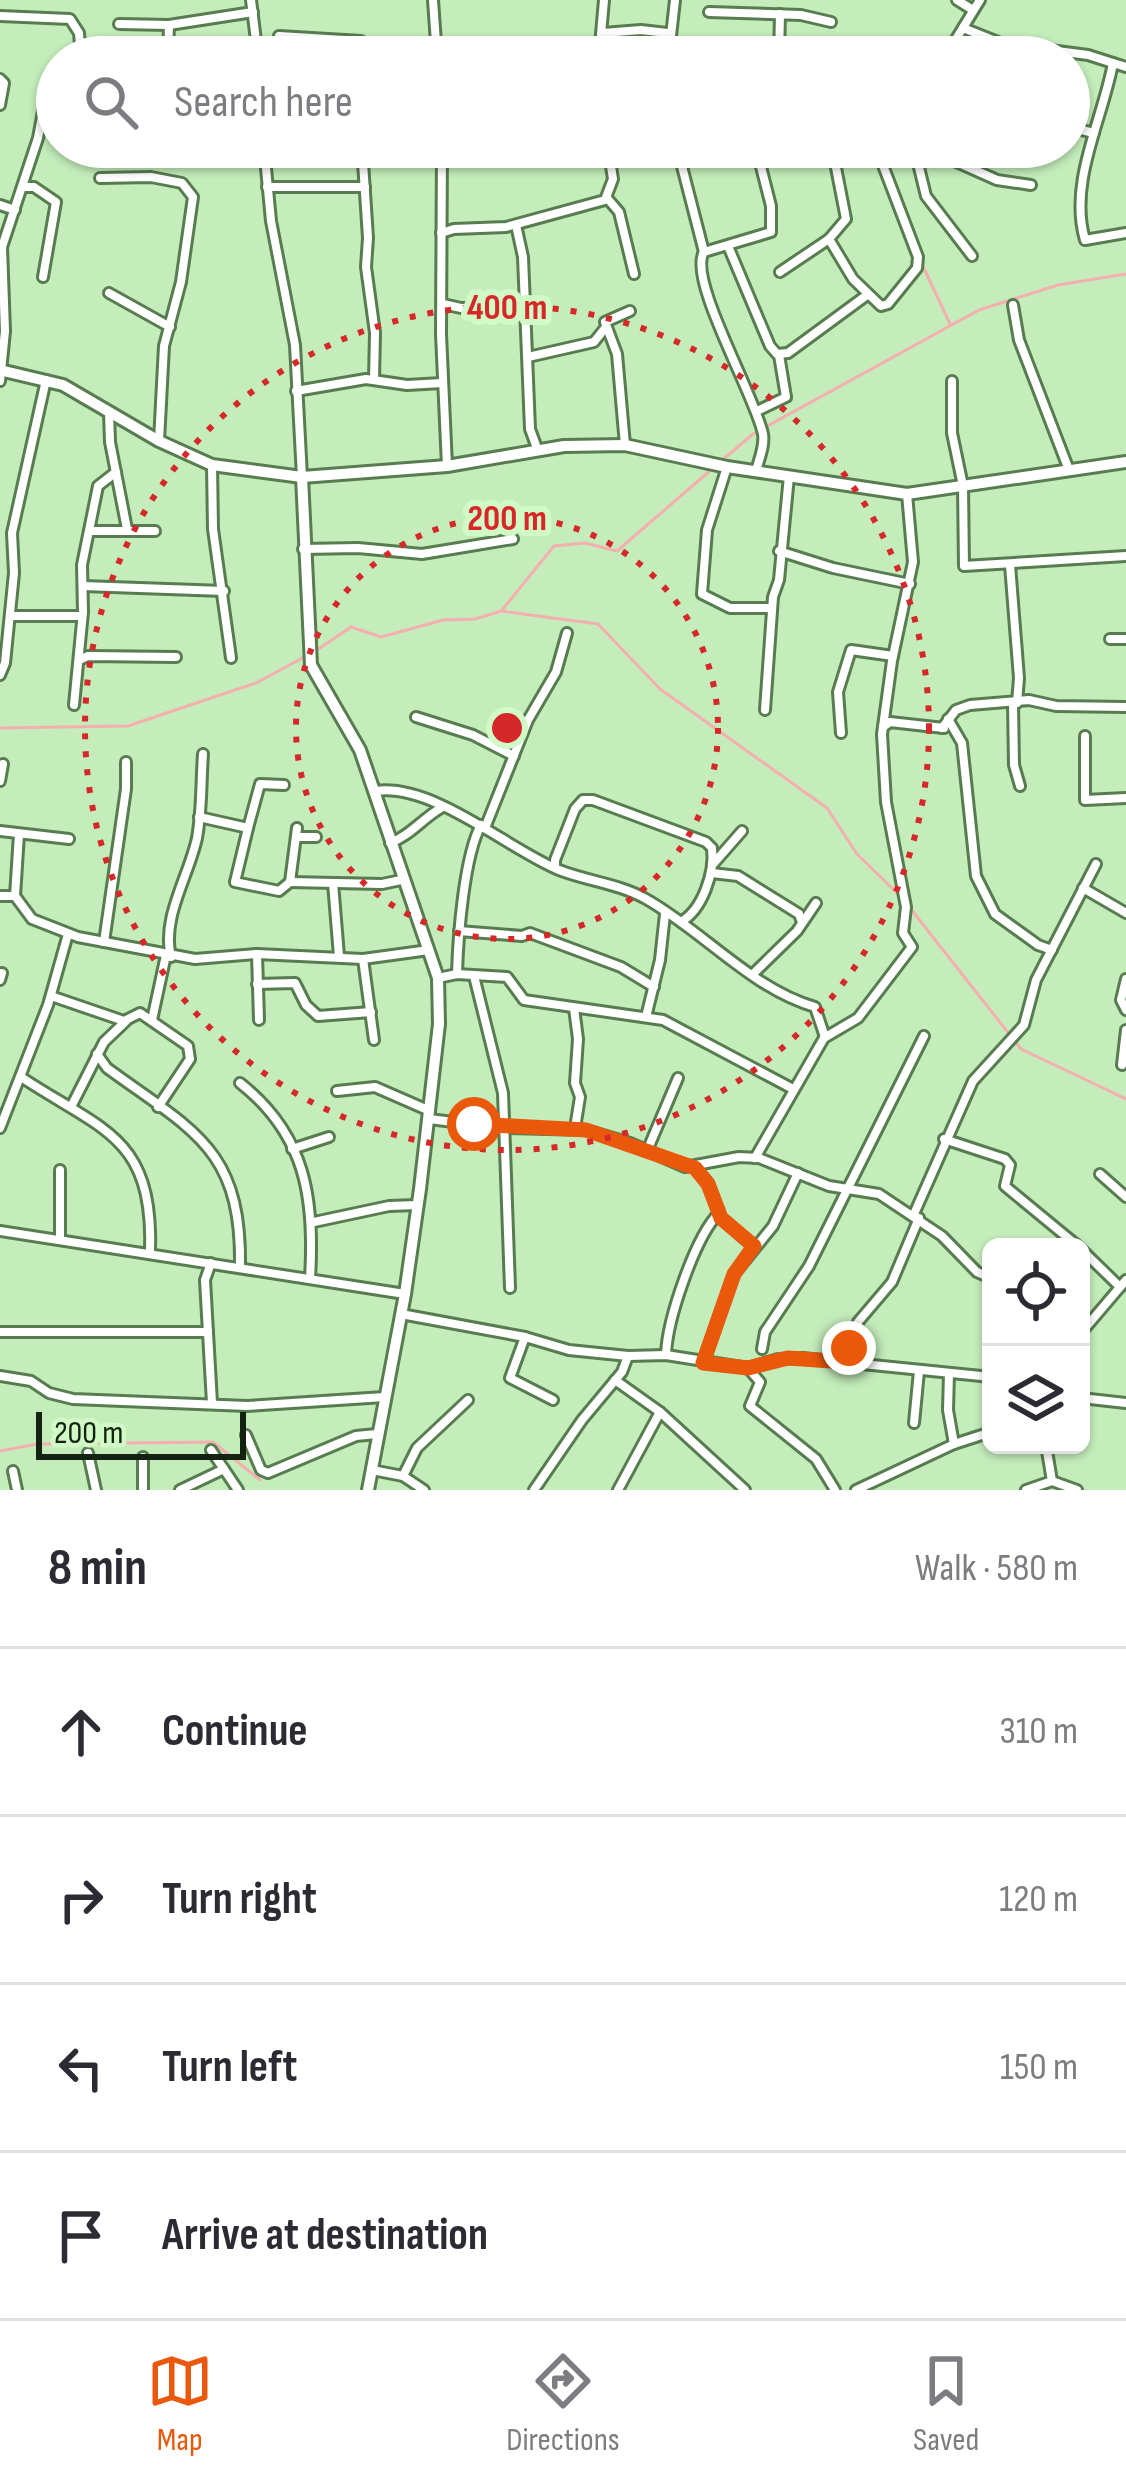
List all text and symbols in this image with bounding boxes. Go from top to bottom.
search box [36,36,1090,168]
icon: search [78,69,144,135]
text: Search here [174,75,353,130]
text: 400 m [467,287,547,330]
text: 200 m [467,498,547,541]
centre of rings [486,707,528,749]
route start [447,1097,501,1151]
map controls [982,1238,1090,1454]
button: locate [982,1238,1090,1346]
route end [822,1321,876,1375]
button: layers [982,1346,1090,1454]
scale bar [36,1406,246,1459]
text: 200 m [54,1413,123,1453]
text: 8 min [48,1538,147,1599]
text: Walk · 580 m [915,1545,1078,1592]
icon: ahead [48,1699,114,1765]
text: Continue [162,1704,308,1759]
text: 310 m [999,1708,1078,1755]
icon: right [48,1867,114,1933]
text: Turn right [162,1872,317,1927]
text: 120 m [999,1876,1078,1923]
icon: left [48,2035,114,2101]
text: Turn left [162,2040,297,2095]
text: 150 m [1000,2044,1078,2091]
icon: arrive [48,2203,114,2269]
text: Arrive at destination [162,2208,488,2263]
tab: Map [147,2348,213,2460]
tab: Directions [506,2348,620,2460]
tab: Saved [913,2348,979,2460]

